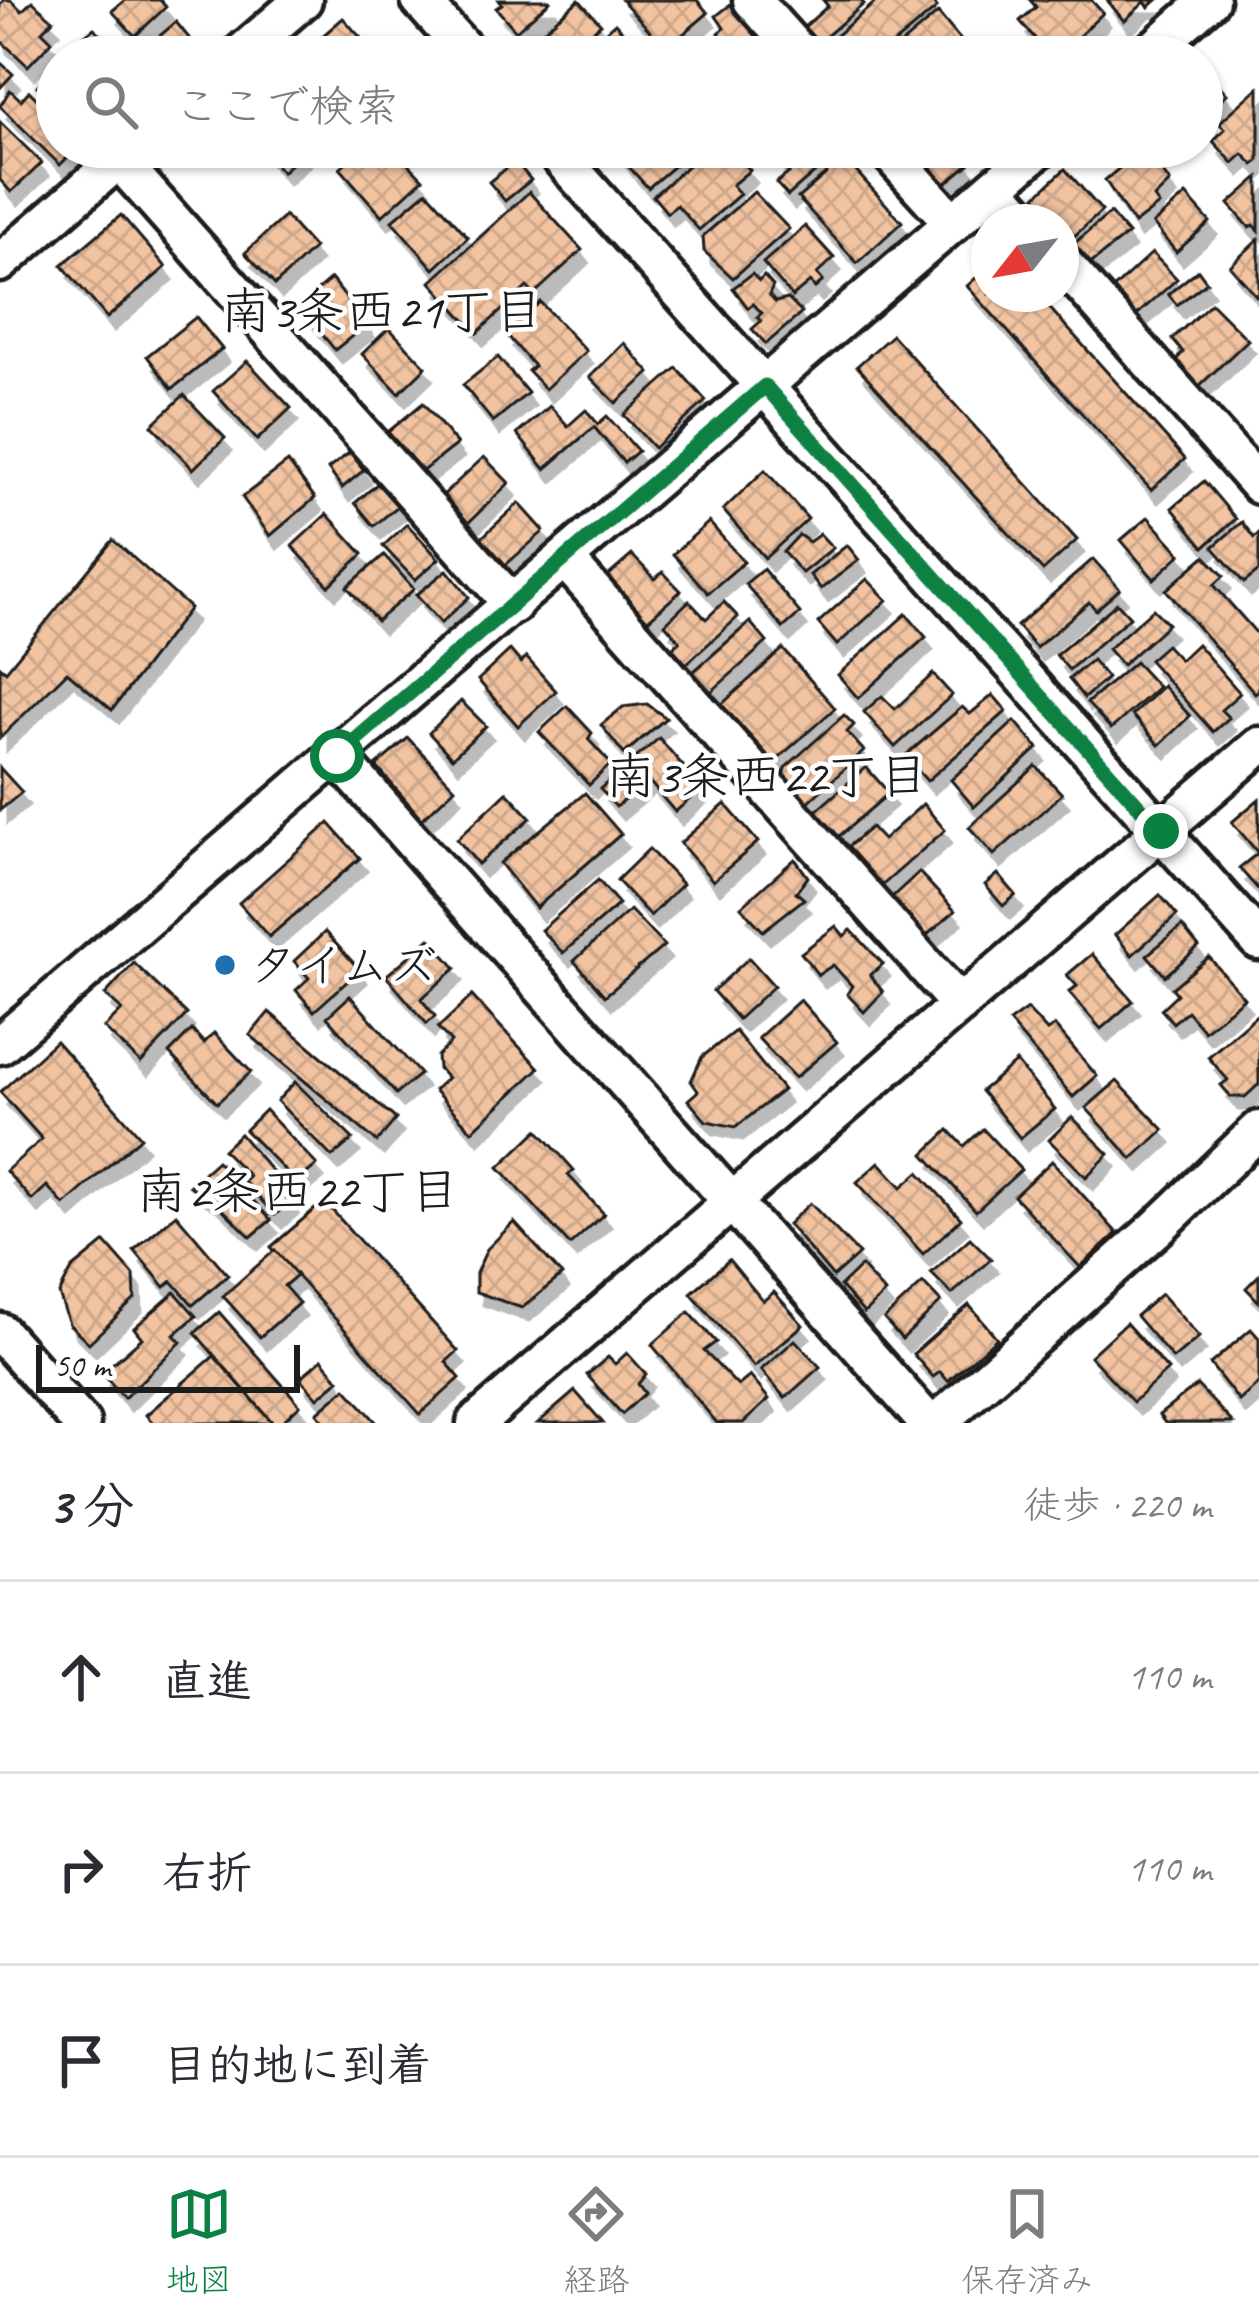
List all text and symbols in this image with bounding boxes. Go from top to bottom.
search box [36,36,1223,168]
icon: search [78,69,144,135]
text: ここで検索 [174,78,399,135]
north arrow [971,204,1079,312]
district label: 南3条西21丁目 [220,279,544,343]
route start [310,729,364,783]
district label: 南3条西22丁目 [605,744,929,808]
route end [1134,804,1188,858]
place label: タイムズ [249,935,437,995]
marker: タイムズ [212,952,238,978]
district label: 南2条西22丁目 [136,1159,460,1223]
scale bar [36,1339,300,1392]
text: 50 m [54,1345,110,1387]
text: 3 分 [48,1474,134,1538]
text: 徒歩 · 220 m [1023,1481,1211,1530]
icon: ahead [48,1644,114,1710]
text: 110 m [1127,1652,1211,1701]
text: 直進 [162,1653,252,1710]
icon: right [48,1836,114,1902]
text: 110 m [1127,1844,1211,1893]
text: 右折 [162,1845,252,1902]
icon: arrive [48,2028,114,2094]
text: 目的地に到着 [162,2037,432,2094]
tab: 地図 [166,2181,232,2301]
tab: 経路 [563,2181,629,2301]
tab: 保存済み [961,2181,1093,2301]

